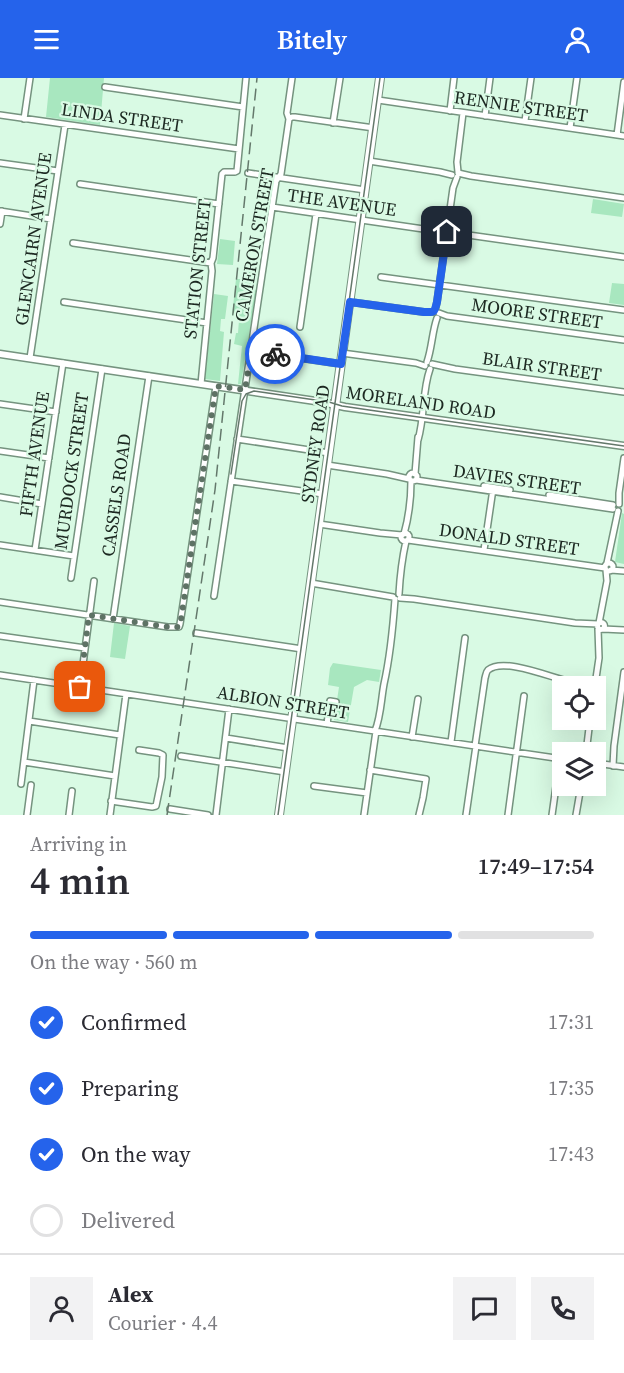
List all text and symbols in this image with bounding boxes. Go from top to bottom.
text: Bitely [277,21,347,58]
icon: menu [30,23,63,56]
icon: person [561,23,594,56]
street label: RENNIE STREET [453,84,590,128]
street label: LINDA STREET [60,96,184,138]
street label: GLENCAIRN AVENUE [8,151,58,327]
street label: CAMERON STREET [228,166,280,324]
street label: THE AVENUE [286,182,398,222]
street label: STATION STREET [177,198,217,340]
pin [421,206,472,257]
icon: home [430,215,463,248]
street label: MOORE STREET [470,291,604,335]
courier [245,324,305,384]
icon: bike [259,338,292,371]
street label: BLAIR STREET [481,345,603,387]
street label: MORELAND ROAD [344,379,498,425]
street label: SYDNEY ROAD [294,383,336,505]
street label: FIFTH AVENUE [13,390,55,518]
street label: MURDOCK STREET [48,391,94,551]
street label: CASSELS ROAD [95,432,137,558]
street label: DAVIES STREET [451,458,583,500]
street label: DONALD STREET [437,517,581,561]
pin [54,661,105,712]
icon: bag [63,670,96,703]
map controls [552,676,606,796]
button: locate [552,676,606,730]
street label: ALBION STREET [215,679,351,725]
button: layers [552,742,606,796]
text: Arriving in [30,830,127,858]
text: 17:49–17:54 [478,851,594,881]
text: 4 min [30,854,130,907]
text: On the way · 560 m [30,948,197,976]
icon: check [30,1006,63,1039]
text: Confirmed [81,1007,186,1037]
text: 17:31 [548,1008,594,1036]
icon: check [30,1072,63,1105]
text: Preparing [81,1073,178,1103]
text: 17:35 [548,1074,594,1102]
icon: check [30,1138,63,1171]
text: On the way [81,1139,190,1169]
text: 17:43 [548,1140,594,1168]
text: Delivered [81,1205,175,1235]
button: person [30,1277,93,1340]
button: chat [453,1277,516,1340]
button: phone [531,1277,594,1340]
text: Alex [108,1279,153,1309]
text: Courier · 4.4 [108,1309,217,1337]

